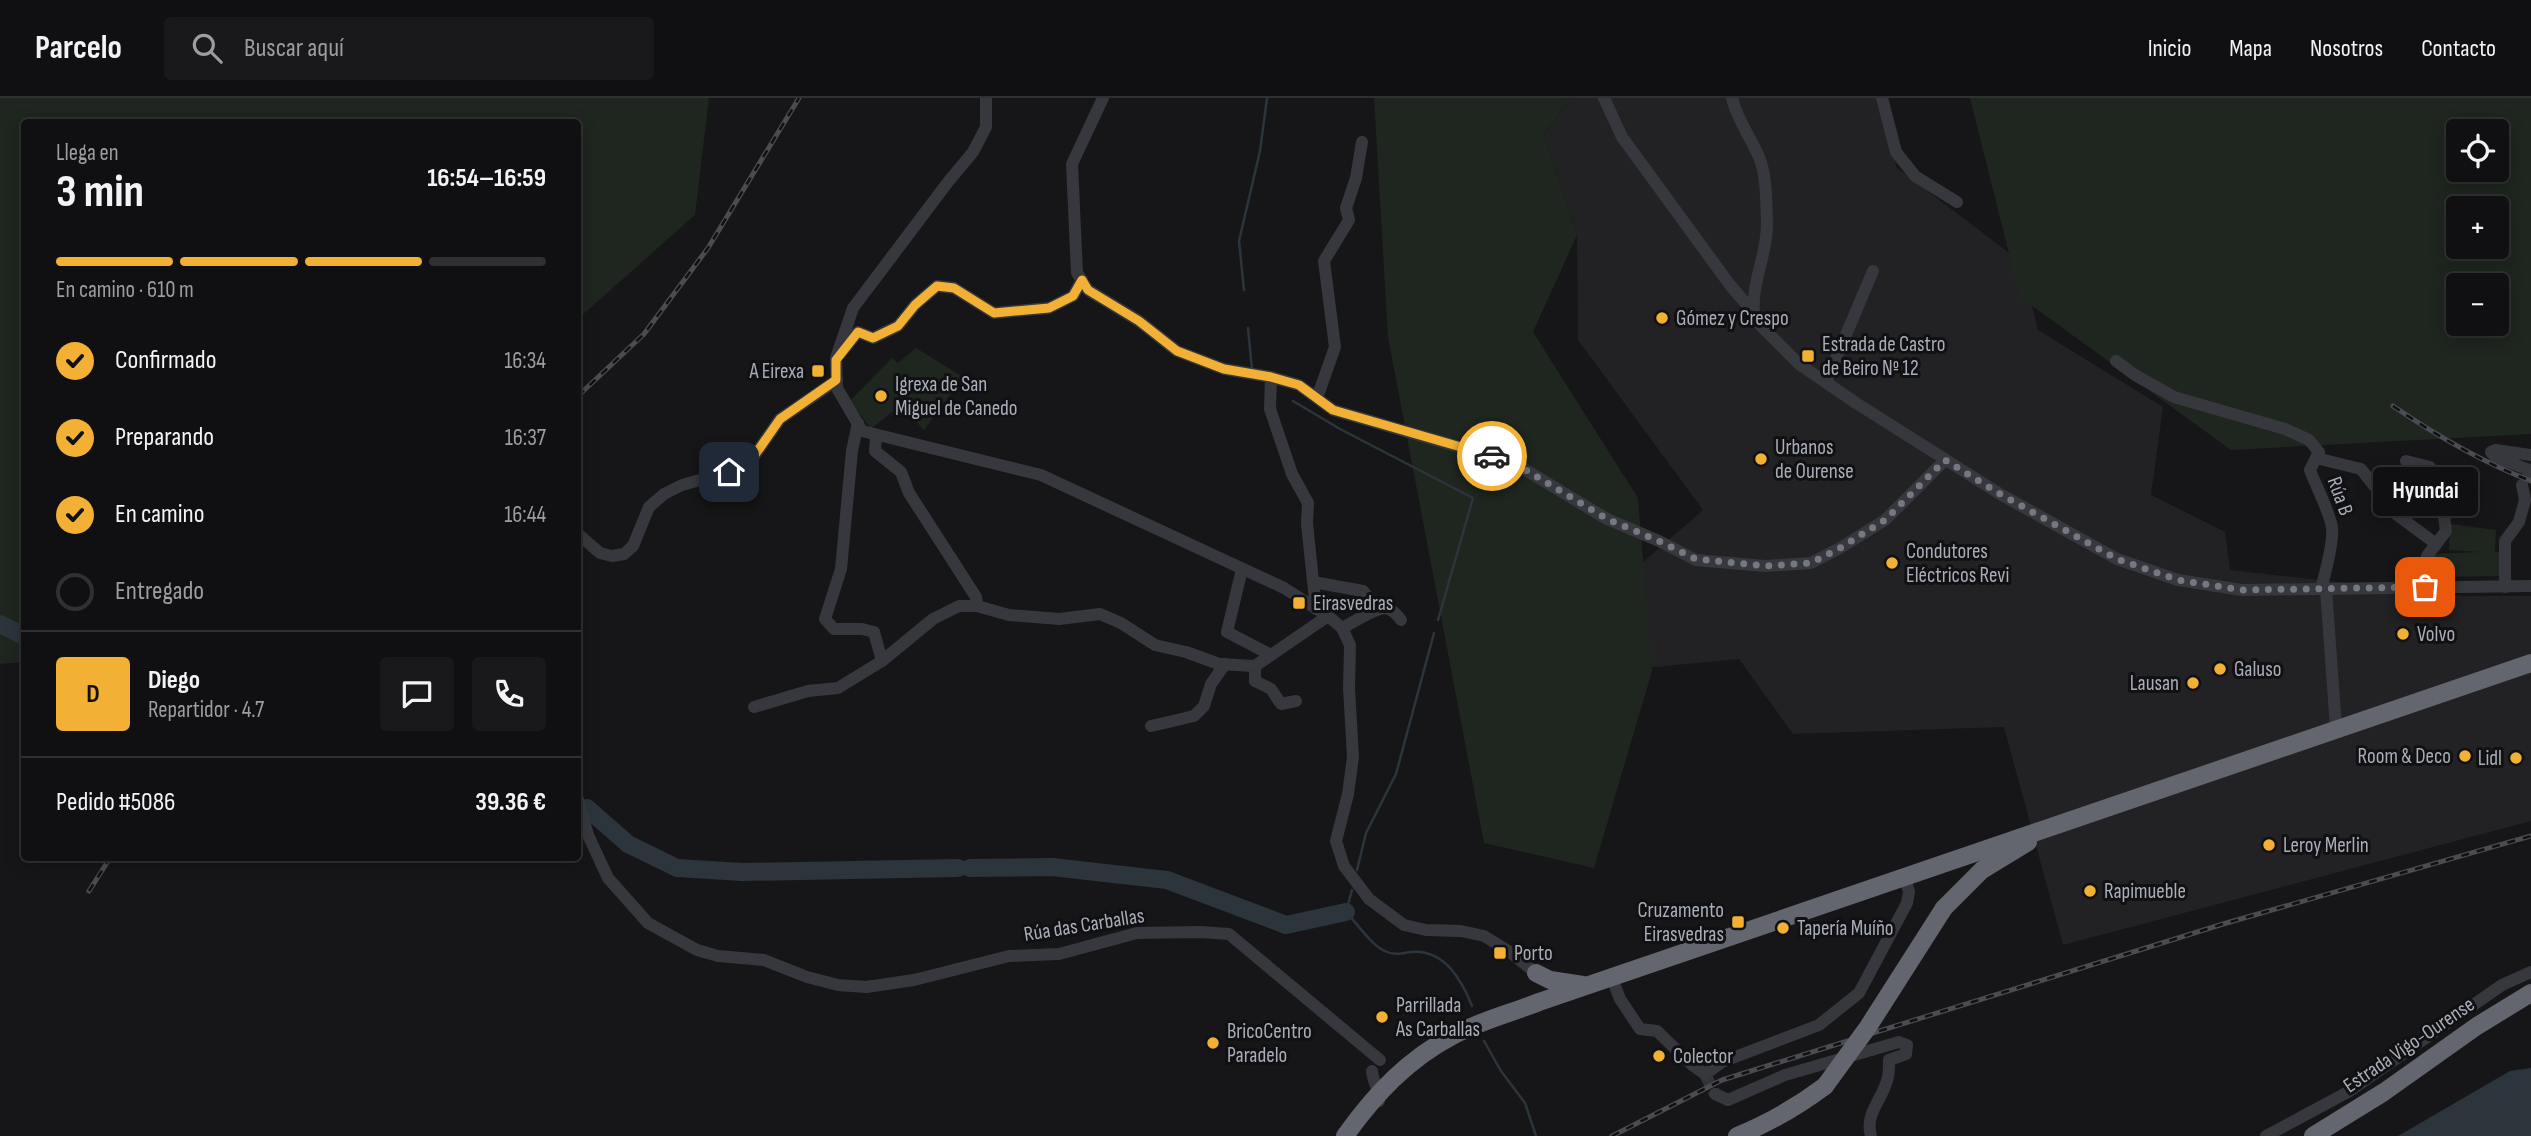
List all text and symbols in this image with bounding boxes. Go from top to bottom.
search box [164,17,654,80]
text: Parcelo [35,28,122,68]
icon: search [188,29,226,67]
text: Buscar aquí [244,33,344,64]
text: Inicio [2148,34,2191,63]
text: Mapa [2229,34,2272,63]
text: Nosotros [2310,34,2383,63]
text: Contacto [2421,34,2496,63]
map controls [2446,119,2509,336]
button: locate [2446,119,2509,182]
text: Llega en [56,139,119,167]
text: 16:54–16:59 [427,163,546,194]
text: 3 min [56,165,144,220]
button: + [2446,196,2509,259]
button: − [2446,273,2509,336]
text: En camino · 610 m [56,276,194,304]
place label: Gómez y Crespo [1676,306,1789,331]
marker: Gómez y Crespo [1654,310,1670,326]
place label: Estrada de Castro de Beiro Nº 12 [1822,332,1945,381]
icon: check [56,342,94,380]
text: Confirmado [115,345,216,376]
text: 16:34 [504,347,546,375]
marker: Estrada de Castro de Beiro Nº 12 [1800,348,1816,364]
place label: A Eirexa [748,359,804,384]
marker: A Eirexa [810,363,826,379]
place label: Igrexa de San Miguel de Canedo [895,372,1018,421]
marker: Igrexa de San Miguel de Canedo [873,388,889,404]
icon: check [56,419,94,457]
courier [1457,421,1527,491]
text: Preparando [115,422,214,453]
text: 16:37 [505,424,546,452]
place label: Urbanos de Ourense [1775,435,1854,484]
icon: car [1473,437,1511,475]
pin [699,442,759,502]
marker: Urbanos de Ourense [1753,451,1769,467]
icon: home [710,453,748,491]
callout: Hyundai [2372,468,2478,517]
street label: Rúa B [2322,473,2358,519]
text: Hyundai [2392,477,2459,505]
icon: check [56,496,94,534]
text: En camino [115,499,205,530]
text: 16:44 [504,501,546,529]
place label: Condutores Eléctricos Revi [1906,539,2009,588]
marker: Condutores Eléctricos Revi [1884,555,1900,571]
pin [2395,557,2455,617]
icon: bag [2406,568,2444,606]
text: Entregado [115,576,204,607]
place label: Eirasvedras [1313,591,1393,616]
marker: Eirasvedras [1291,595,1307,611]
place label: Volvo [2417,622,2455,647]
marker: Volvo [2395,626,2411,642]
button: chat [380,657,454,731]
button: phone [472,657,546,731]
place label: Galuso [2234,657,2281,682]
marker: Galuso [2212,661,2228,677]
text: Diego [148,665,200,696]
place label: Lausan [2130,671,2179,696]
marker: Lausan [2185,675,2201,691]
text: D [86,679,100,710]
text: Repartidor · 4.7 [148,696,264,724]
place label: Room & Deco [2358,744,2451,769]
place label: Lidl [2478,746,2502,771]
marker: Room & Deco [2457,748,2473,764]
marker: Lidl [2508,750,2524,766]
text: Pedido #5086 [56,787,176,818]
text: 39.36 € [475,787,546,818]
place label: Leroy Merlin [2283,833,2369,858]
marker: Leroy Merlin [2261,837,2277,853]
place label: Rapimueble [2104,879,2186,904]
marker: Rapimueble [2082,883,2098,899]
place label: Cruzamento Eirasvedras [1637,898,1724,947]
street label: Rúa das Carballas [1022,903,1146,947]
marker: Cruzamento Eirasvedras [1730,914,1746,930]
place label: Tapería Muíño [1797,916,1894,941]
marker: Tapería Muíño [1775,920,1791,936]
place label: Porto [1514,941,1553,966]
marker: Porto [1492,945,1508,961]
street label: Estrada Vigo-Ourense [2339,992,2479,1098]
place label: Parrillada As Carballas [1395,993,1480,1042]
marker: Parrillada As Carballas [1374,1009,1390,1025]
place label: BricoCentro Paradelo [1227,1019,1312,1068]
marker: BricoCentro Paradelo [1205,1035,1221,1051]
place label: Colector [1673,1044,1733,1069]
marker: Colector [1651,1048,1667,1064]

